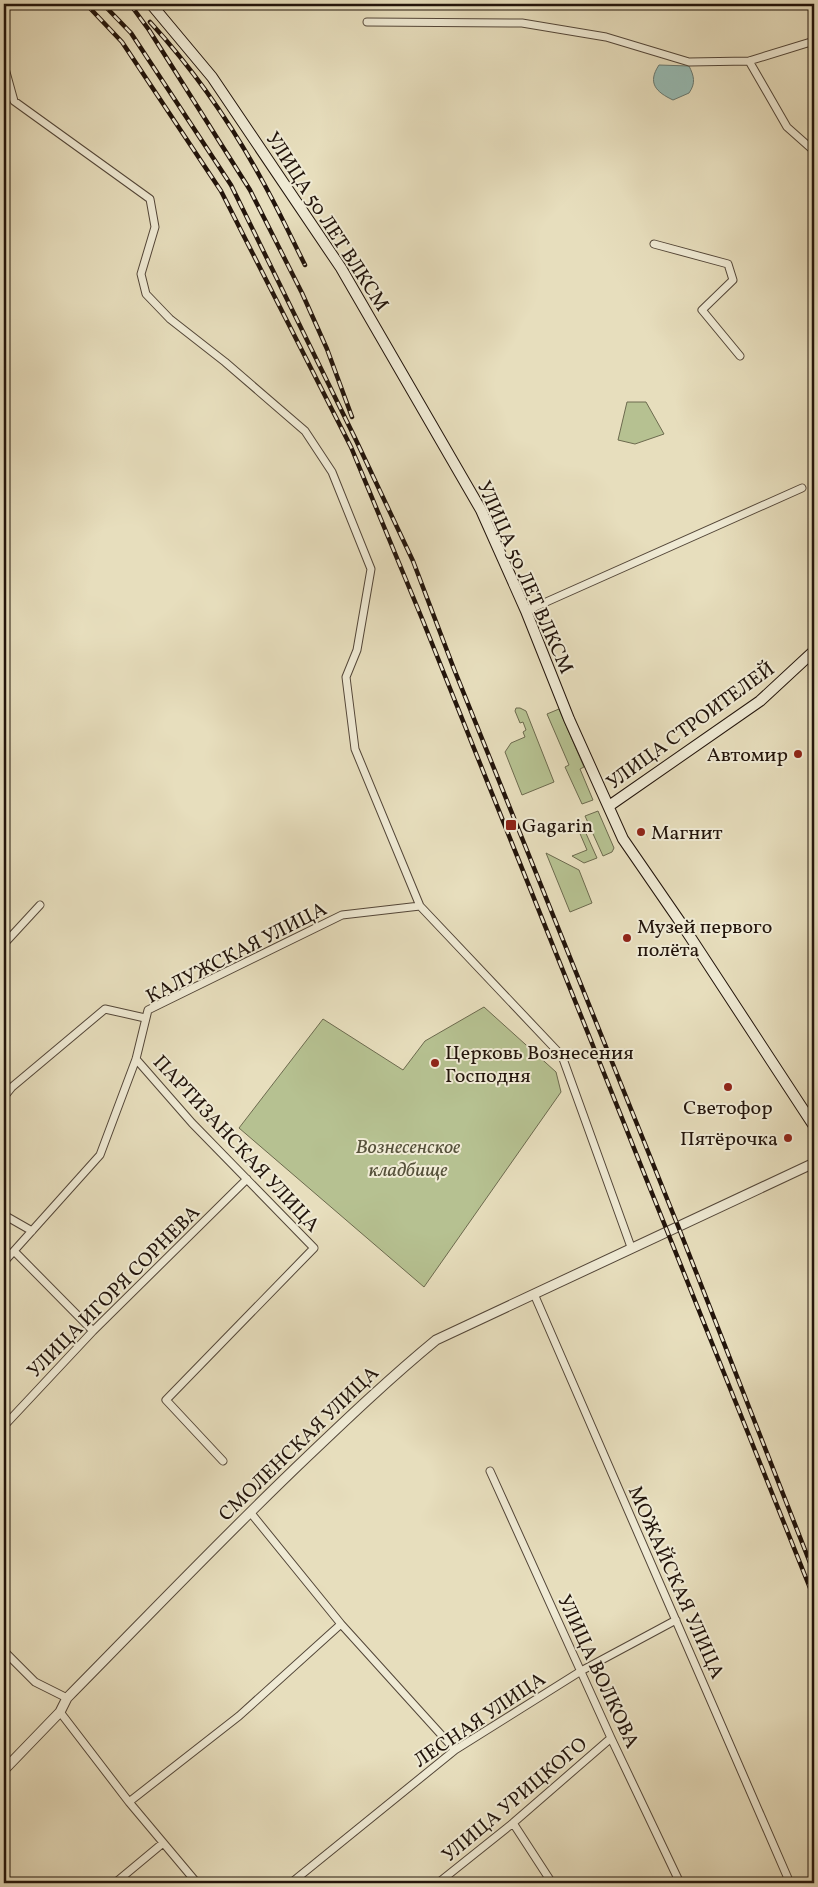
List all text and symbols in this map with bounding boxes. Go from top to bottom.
street label: УЛИЦА 50 ЛЕТ ВЛКСМ [258,127,395,317]
street label: УЛИЦА 50 ЛЕТ ВЛКСМ [469,477,579,679]
street label: УЛИЦА СТРОИТЕЛЕЙ [601,656,781,797]
place label: Автомир [707,742,788,770]
marker: Автомир [792,748,804,760]
place label: Gagarin [522,813,593,841]
marker: Gagarin [504,818,518,832]
place label: Магнит [651,820,723,848]
marker: Магнит [635,826,647,838]
street label: КАЛУЖСКАЯ УЛИЦА [142,896,332,1012]
place label: Музей первого полёта [637,914,772,965]
marker: Музей первого полёта [621,932,633,944]
place label: Церковь Вознесения Господня [445,1040,634,1091]
street label: ПАРТИЗАНСКАЯ УЛИЦА [146,1049,325,1239]
marker: Церковь Вознесения Господня [429,1057,441,1069]
marker: Светофор [722,1081,734,1093]
place label: Светофор [683,1095,773,1123]
place label: Пятёрочка [680,1126,778,1154]
marker: Пятёрочка [782,1132,794,1144]
park label: Вознесенское кладбище [356,1134,461,1185]
street label: УЛИЦА ИГОРЯ СОРНЕВА [22,1200,207,1385]
street label: СМОЛЕНСКАЯ УЛИЦА [213,1360,386,1529]
street label: МОЖАЙСКАЯ УЛИЦА [620,1482,730,1684]
street label: УЛИЦА ВОЛКОВА [549,1590,645,1753]
street label: ЛЕСНАЯ УЛИЦА [409,1666,552,1775]
street label: УЛИЦА УРИЦКОГО [437,1731,594,1870]

